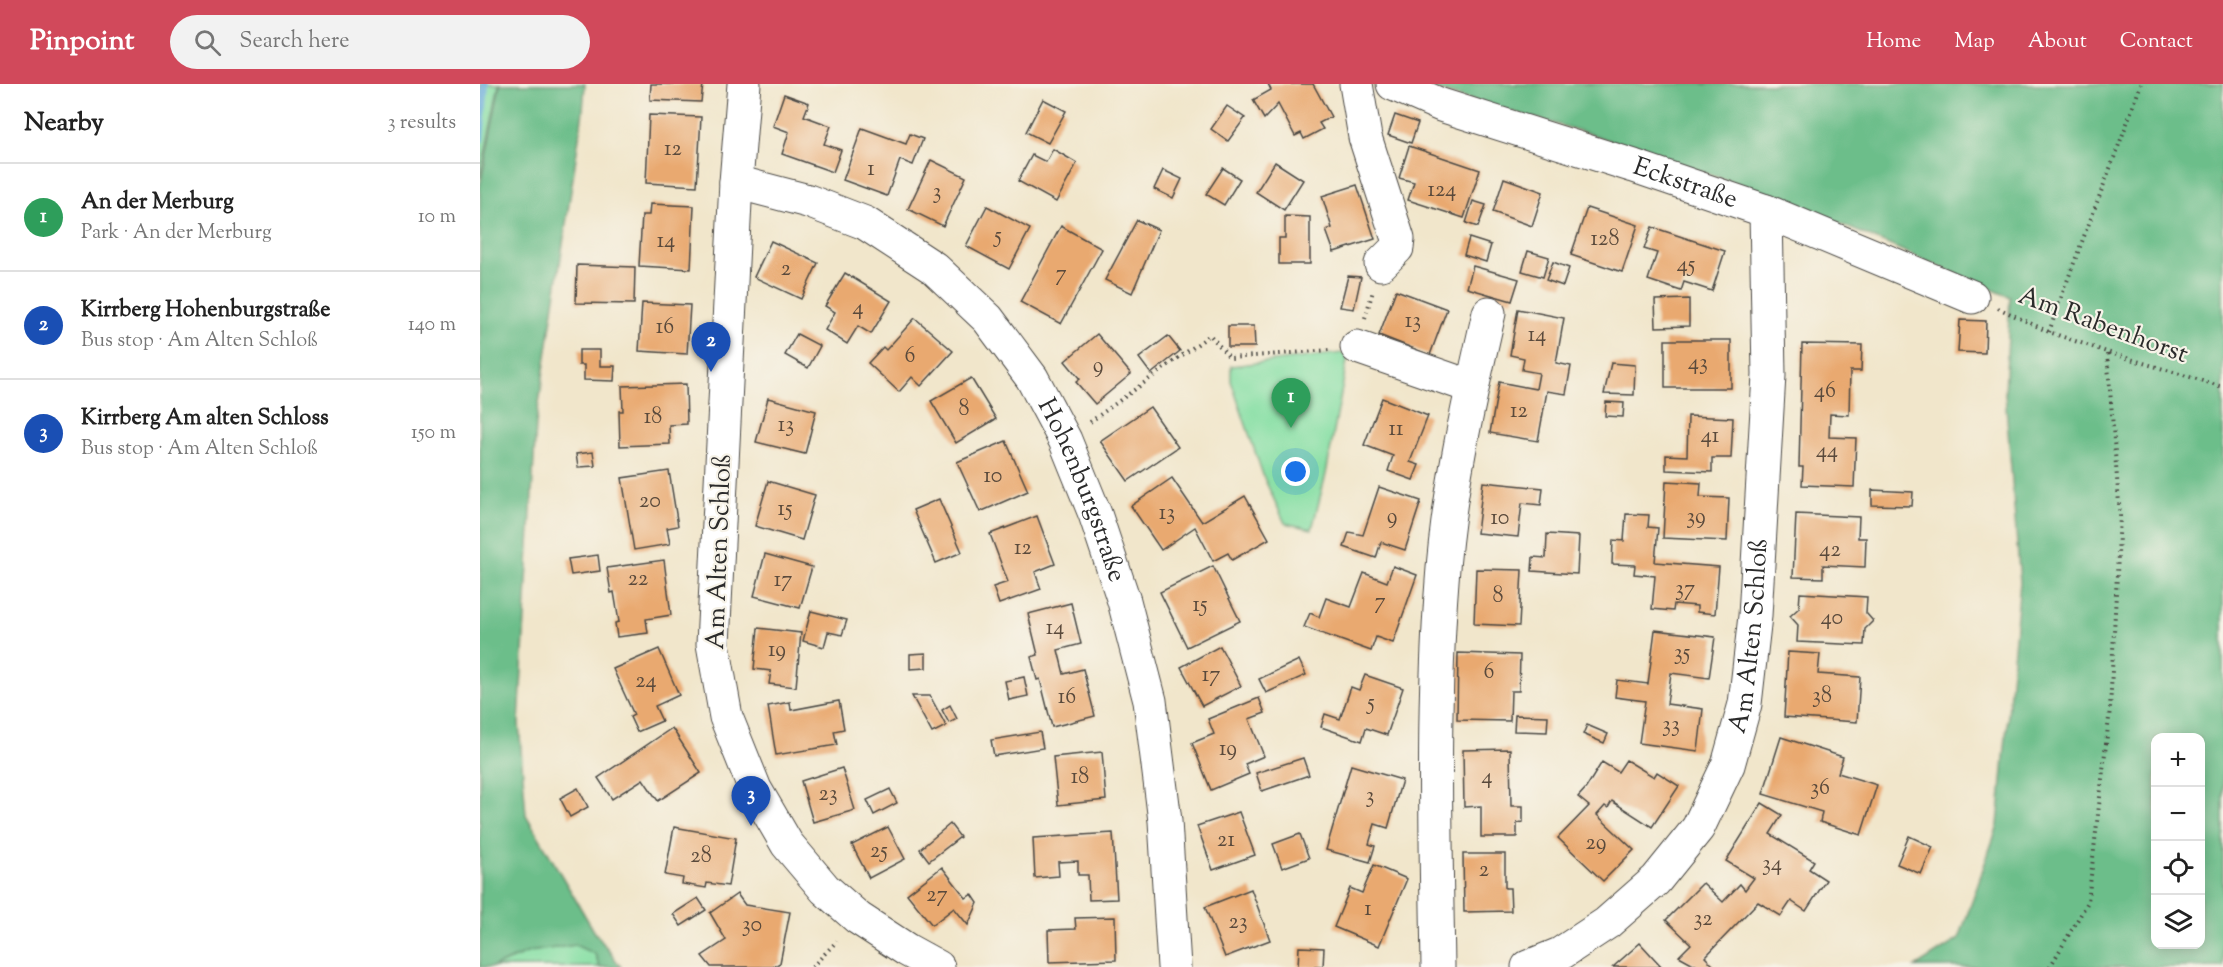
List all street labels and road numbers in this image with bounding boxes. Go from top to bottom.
street label: Eckstraße [1628,149,1742,218]
street label: Am Rabenhorst [2013,278,2193,374]
street label: Hohenburgstraße [1028,392,1135,587]
street label: Am Alten Schloß [698,454,742,650]
street label: Am Alten Schloß [1719,538,1778,738]

